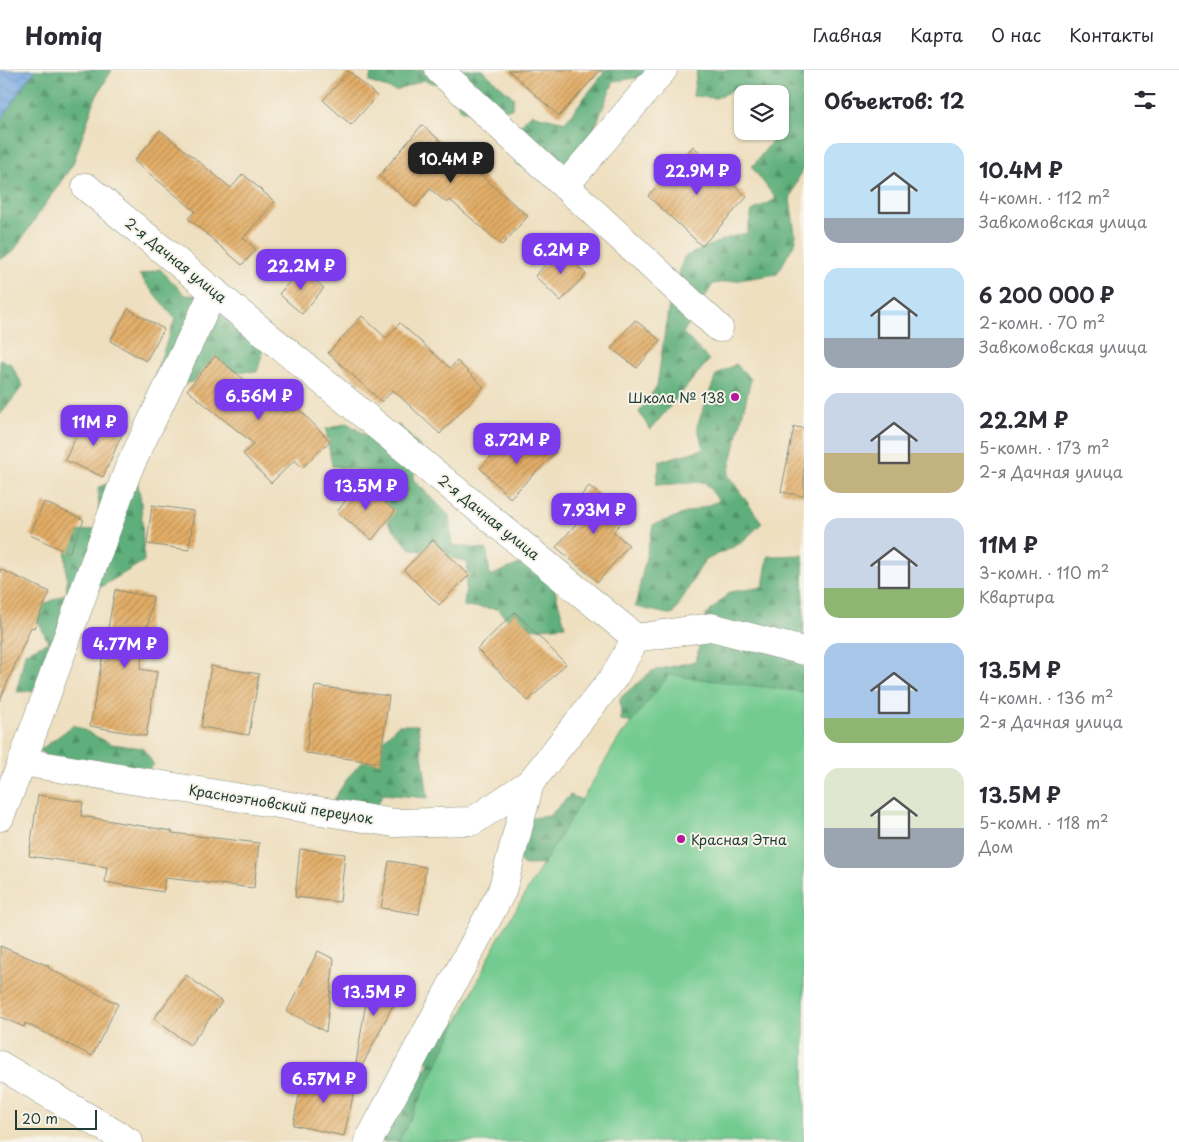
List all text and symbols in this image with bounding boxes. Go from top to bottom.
text: Homiq [25,17,102,53]
text: Главная [813,21,882,48]
text: Карта [910,21,963,48]
text: О нас [991,21,1041,48]
text: Контакты [1069,21,1154,48]
text: Объектов: 12 [824,84,965,116]
map controls [734,85,789,140]
button: layers [734,85,789,140]
icon: filters [1131,86,1159,114]
pin: 10.4M ₽ [405,142,497,184]
text: 10.4M ₽ [419,146,483,170]
text: 10.4M ₽ [979,153,1063,185]
pin: 22.9M ₽ [651,154,743,196]
text: 22.9M ₽ [665,158,729,182]
icon: home [864,163,924,223]
text: 4-комн. · 112 m² [979,185,1110,209]
text: Завкомовская улица [979,209,1147,233]
street label: 2-я Дачная улица [120,212,232,308]
pin: 6.2M ₽ [520,232,602,275]
text: 6.2M ₽ [533,237,589,261]
pin: 22.2M ₽ [255,248,347,291]
text: 22.2M ₽ [267,253,335,277]
text: 6 200 000 ₽ [979,278,1114,310]
icon: home [864,288,924,348]
text: 2-комн. · 70 m² [979,310,1105,334]
text: Завкомовская улица [979,334,1147,358]
pin: 6.56M ₽ [213,378,305,421]
text: 6.56M ₽ [226,383,292,407]
place label: Школа № 138 [628,387,725,408]
marker: Школа № 138 [729,391,741,403]
text: 22.2M ₽ [979,403,1068,435]
pin: 11M ₽ [59,404,129,447]
text: 11M ₽ [72,409,116,433]
icon: home [864,413,924,473]
pin: 8.72M ₽ [471,422,563,465]
text: 8.72M ₽ [484,427,550,451]
text: 5-комн. · 173 m² [979,435,1109,459]
text: 2-я Дачная улица [979,459,1123,483]
pin: 13.5M ₽ [320,468,412,511]
street label: 2-я Дачная улица [433,469,545,565]
text: 13.5M ₽ [335,473,397,497]
pin: 7.93M ₽ [548,492,640,535]
text: 7.93M ₽ [562,497,626,521]
text: 11M ₽ [979,528,1038,560]
icon: home [864,538,924,598]
text: 3-комн. · 110 m² [979,560,1109,584]
text: Квартира [979,584,1054,608]
pin: 4.77M ₽ [79,626,171,669]
text: 4.77M ₽ [93,631,157,655]
text: 13.5M ₽ [979,653,1061,685]
icon: home [864,663,924,723]
text: 4-комн. · 136 m² [979,685,1113,709]
text: 2-я Дачная улица [979,709,1123,733]
text: 13.5M ₽ [979,778,1061,810]
street label: Красноэтновский переулок [187,779,375,829]
icon: home [864,788,924,848]
text: 5-комн. · 118 m² [979,810,1109,834]
place label: Красная Этна [691,829,787,850]
marker: Красная Этна [675,833,687,845]
text: Дом [979,834,1013,858]
pin: 13.5M ₽ [328,974,420,1017]
text: 13.5M ₽ [343,979,405,1003]
pin: 6.57M ₽ [278,1062,370,1104]
text: 6.57M ₽ [292,1066,356,1090]
scale bar [15,1107,98,1130]
text: 20 m [22,1108,58,1129]

